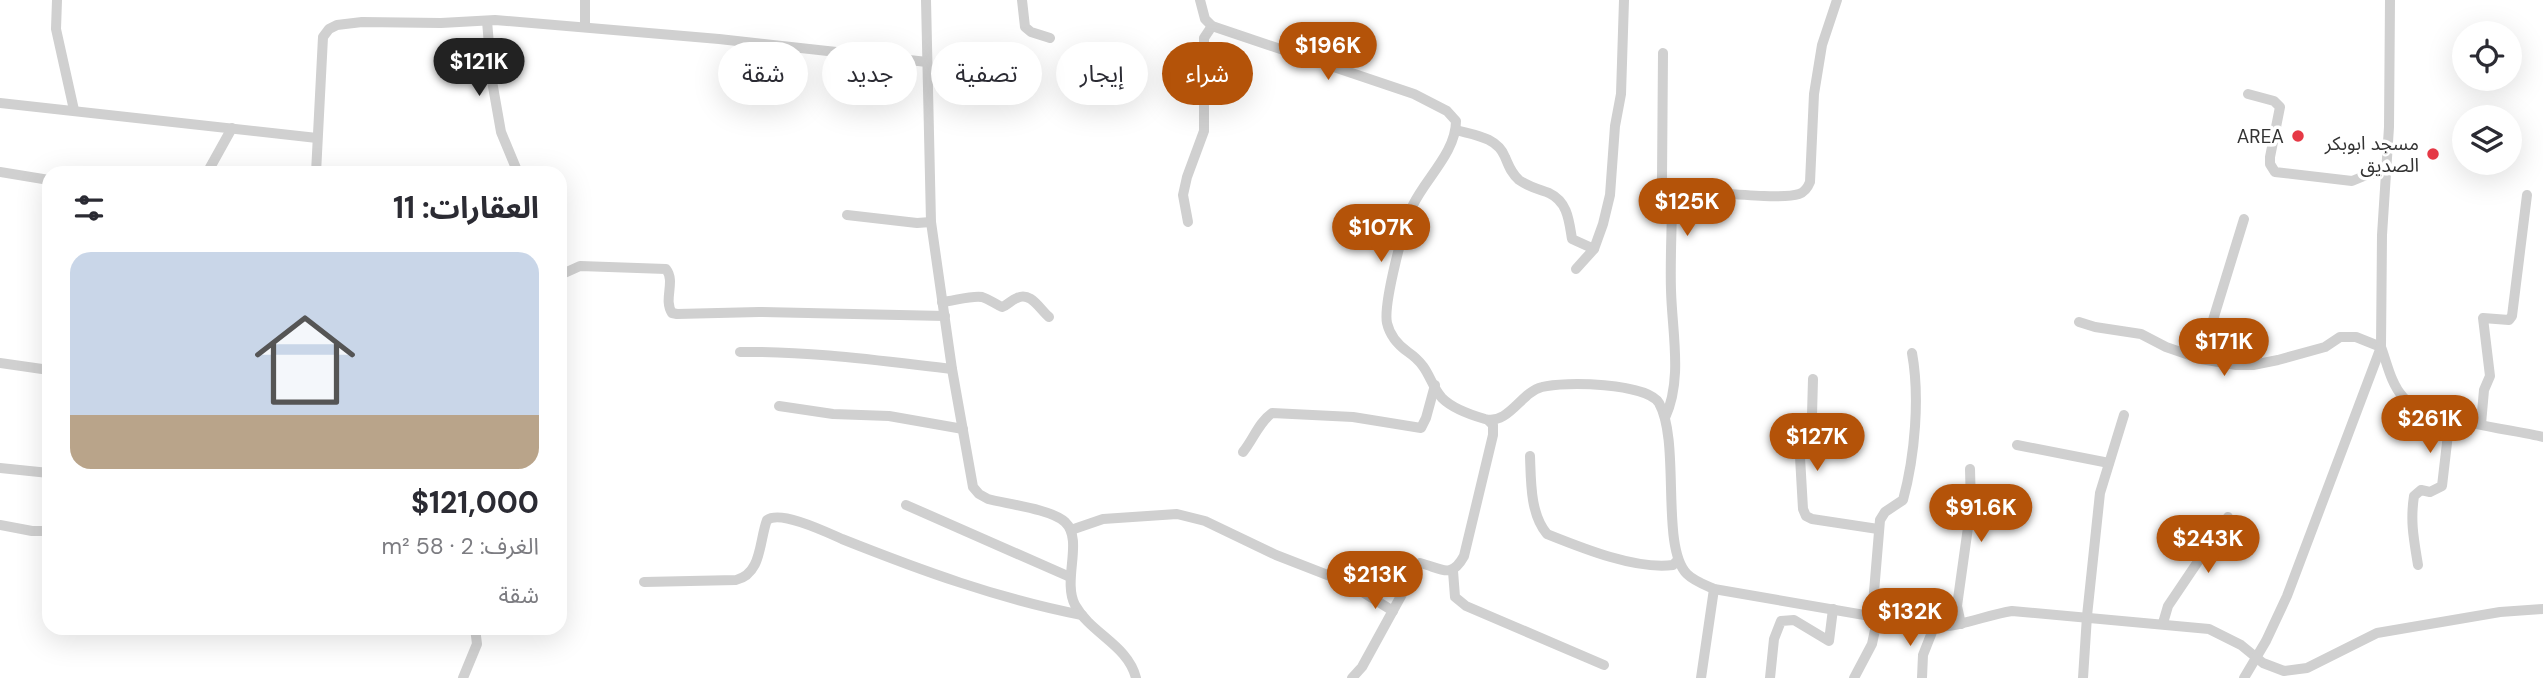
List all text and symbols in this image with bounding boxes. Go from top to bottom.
map controls [2452,21,2522,175]
button: locate [2452,21,2522,91]
pin: $196K [1279,22,1377,82]
text: $196K [1295,30,1361,60]
pin: $121K [430,38,528,98]
chip: شقة [718,42,808,105]
chip: جديد [822,42,917,105]
chip: تصفية [931,42,1042,105]
chip: إيجار [1056,42,1148,105]
chip: شراء [1162,42,1253,105]
text: $121K [450,46,508,76]
button: layers [2452,105,2522,175]
place label: AREA [2237,124,2284,149]
marker: AREA [2290,128,2306,144]
place label: مسجد ابوبكر الصديق [2324,131,2419,178]
marker: مسجد ابوبكر الصديق [2425,146,2441,162]
pin: $125K [1638,178,1736,238]
text: $125K [1655,186,1719,216]
text: العقارات: 11 [393,188,539,227]
icon: filters [70,189,108,227]
pin: $107K [1332,204,1430,264]
text: $107K [1348,212,1414,242]
icon: home [242,297,368,423]
pin: $171K [2175,318,2273,378]
text: $171K [2195,326,2253,356]
pin: $261K [2381,396,2479,455]
text: $261K [2397,403,2463,433]
pin: $127K [1768,414,1866,473]
text: $127K [1786,421,1848,451]
text: $121,000 [411,483,539,522]
pin: $91.6K [1924,484,2038,544]
text: $91.6K [1945,492,2017,522]
pin: $243K [2159,516,2257,575]
text: $243K [2173,523,2243,553]
text: الغرف: 2 · 58 m² [381,531,539,561]
pin: $213K [1326,552,1424,611]
text: $213K [1343,559,1407,589]
text: شقة [498,580,539,610]
pin: $132K [1861,588,1959,648]
text: $132K [1878,596,1942,626]

